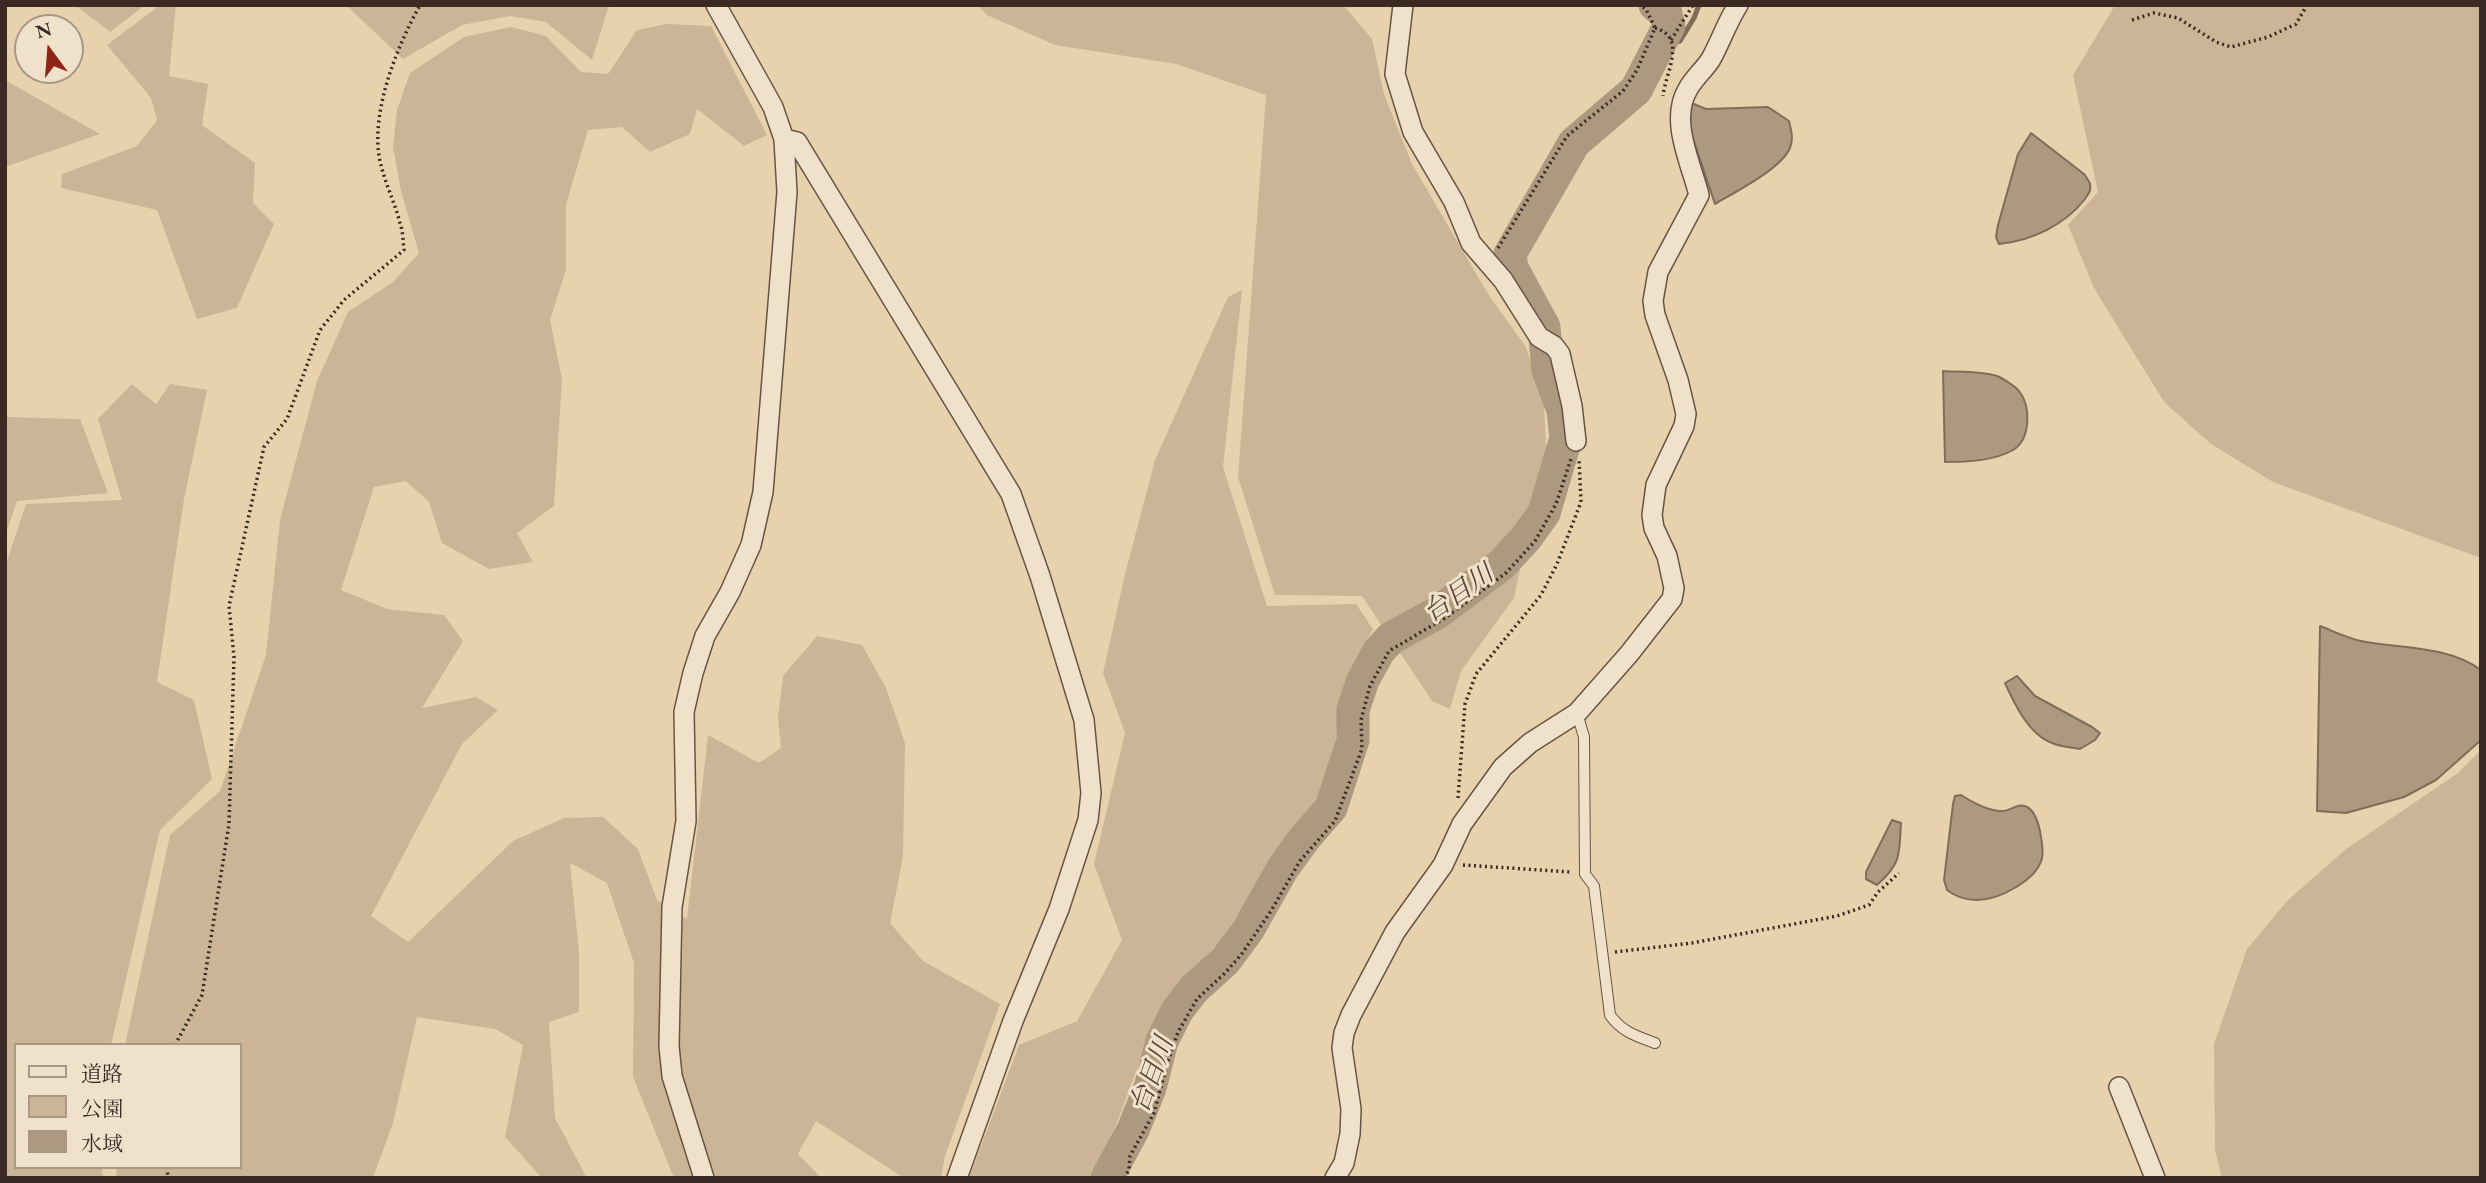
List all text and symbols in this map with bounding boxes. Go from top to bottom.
north arrow [14,14,84,84]
text: N [33,16,54,44]
water label: 台目川 [1418,559,1500,629]
water label: 台目川 [1125,1033,1181,1117]
legend [14,1043,242,1169]
text: 道路 [81,1060,123,1087]
text: 公園 [81,1095,123,1122]
text: 水域 [81,1130,123,1157]

